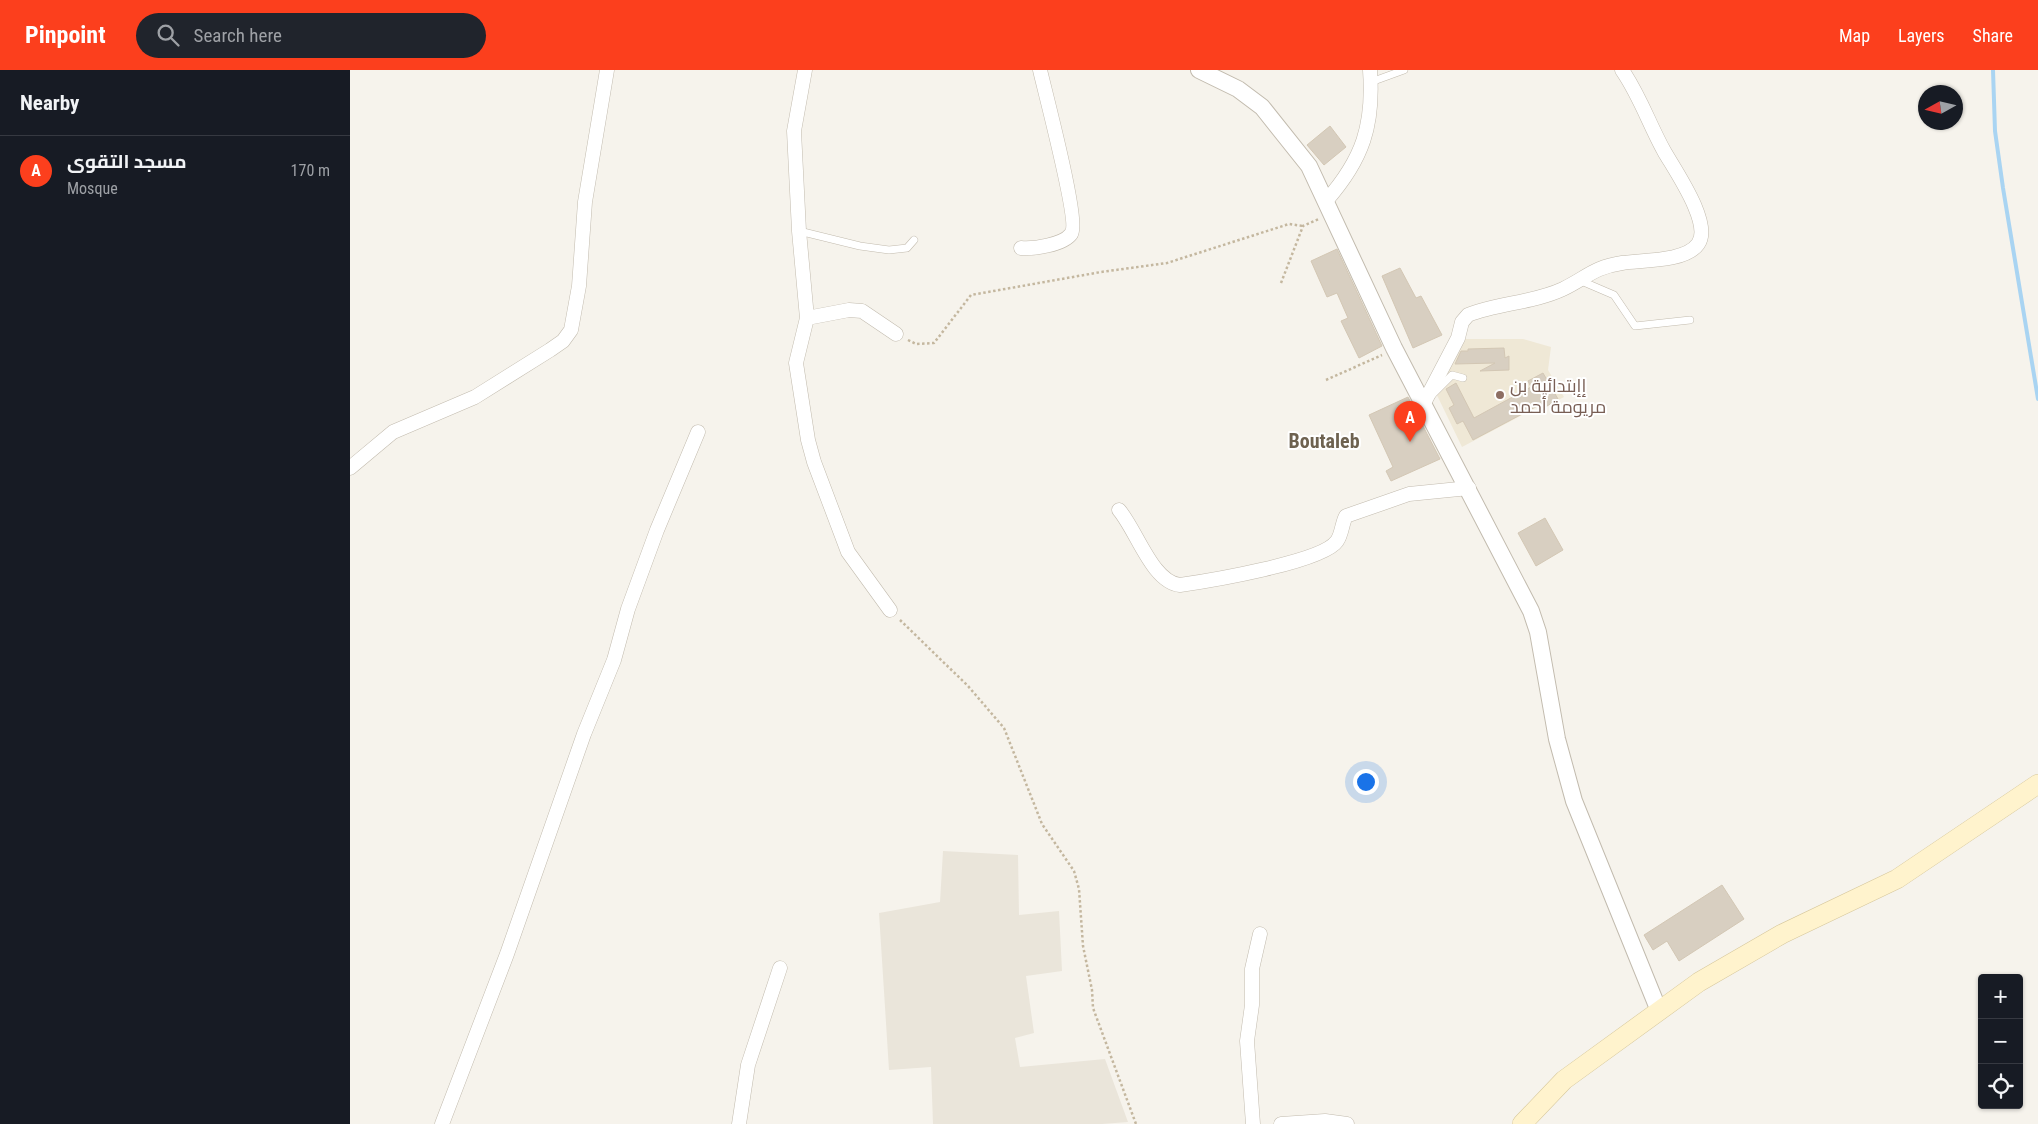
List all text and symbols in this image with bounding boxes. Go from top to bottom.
search box [136,13,486,58]
text: Pinpoint [25,21,106,49]
icon: search [154,21,182,49]
text: Search here [194,24,282,47]
text: Map [1839,25,1870,46]
text: Layers [1898,25,1945,46]
text: Share [1973,25,2013,46]
north arrow [1918,85,1963,130]
text: Nearby [20,91,79,115]
text: مسجد التقوى [67,150,187,173]
text: A [31,161,41,180]
text: 170 m [291,161,330,180]
text: Mosque [67,179,118,198]
place label: إإبتدائية بن مريومة أحمد [1510,375,1606,418]
marker: إإبتدائية بن مريومة أحمد [1494,389,1506,401]
pin: A [1394,401,1426,442]
district label: Boutaleb [1288,429,1360,453]
your location [1353,769,1379,795]
map controls [1978,974,2023,1109]
button: + [1978,974,2023,1019]
button: − [1978,1019,2023,1064]
button: locate [1978,1064,2023,1109]

